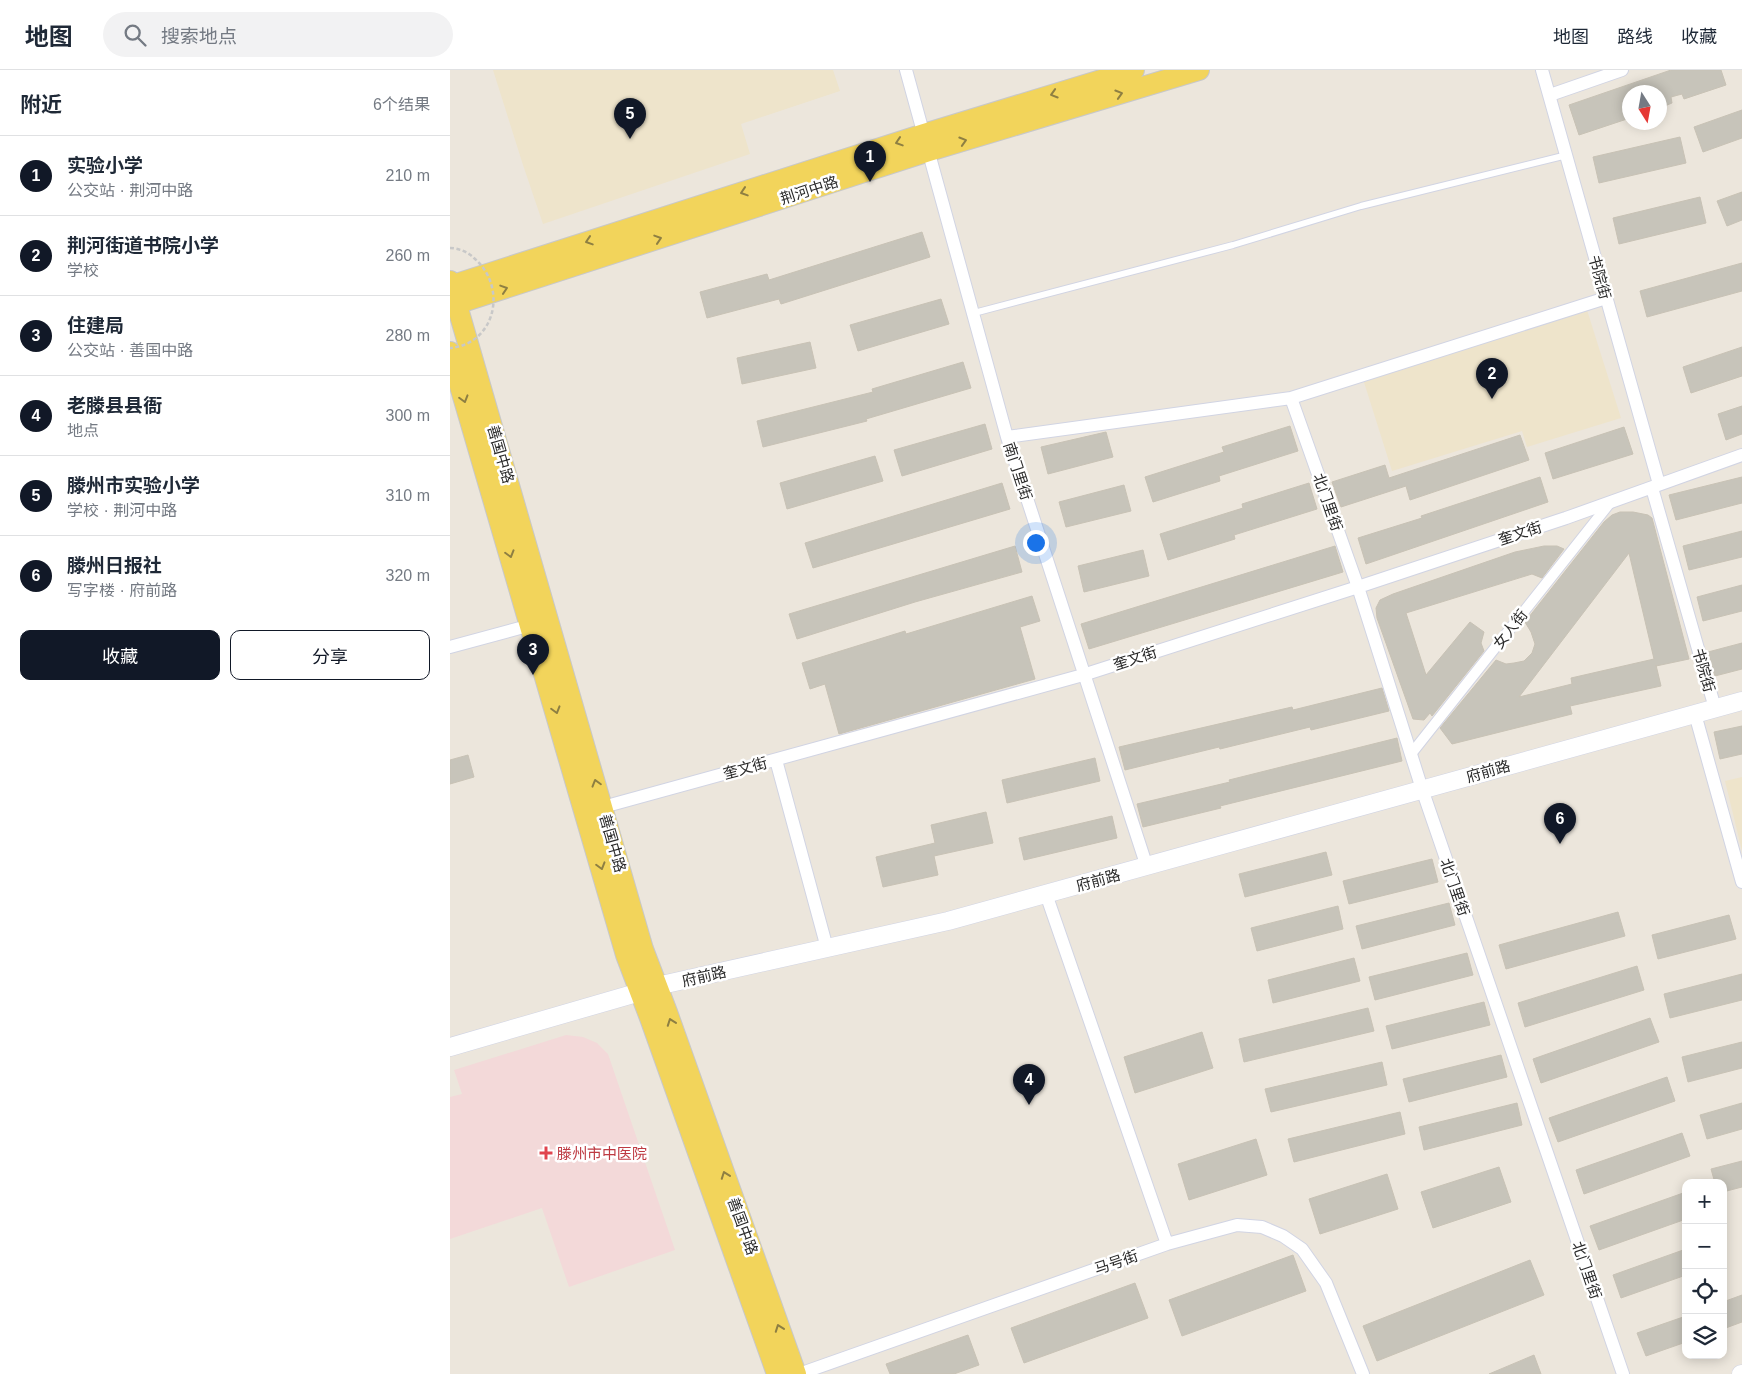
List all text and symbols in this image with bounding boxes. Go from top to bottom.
search box [103,12,453,57]
icon: search [121,21,149,49]
text: 地图 [25,23,73,50]
text: 搜索地点 [161,26,237,47]
text: 地图 [1553,27,1589,47]
text: 路线 [1617,27,1653,47]
text: 收藏 [1681,27,1717,47]
north arrow [1622,85,1667,130]
one-way arrow [1051,89,1059,99]
one-way arrow [1114,90,1122,100]
text: 附近 [20,93,62,116]
text: 6个结果 [373,96,430,113]
pin: 5 [614,98,646,139]
one-way arrow [895,136,904,146]
one-way arrow [958,136,967,146]
pin: 1 [854,141,886,182]
text: 实验小学 [67,155,143,176]
text: 1 [32,167,40,184]
text: 210 m [386,167,430,184]
street label: 荆河中路 [778,173,840,207]
text: 公交站 · 荆河中路 [67,182,193,199]
one-way arrow [740,186,749,196]
text: 荆河街道书院小学 [67,235,219,256]
one-way arrow [586,235,594,245]
one-way arrow [654,235,662,245]
text: 2 [32,247,40,264]
text: 260 m [386,247,430,264]
street label: 书院街 [1586,253,1614,301]
text: 学校 [67,262,99,279]
one-way arrow [499,284,507,294]
text: 住建局 [67,315,124,336]
text: 3 [32,327,40,344]
text: 280 m [386,327,430,344]
text: 公交站 · 善国中路 [67,342,193,359]
pin: 2 [1476,358,1508,399]
one-way arrow [458,394,468,402]
text: 老滕县县衙 [67,395,162,416]
text: 4 [32,407,40,424]
text: 300 m [386,407,430,424]
text: 地点 [67,422,99,439]
street label: 善国中路 [485,423,517,485]
street label: 南门里街 [1001,440,1035,502]
street label: 北门里街 [1310,471,1346,533]
text: 滕州市实验小学 [67,475,200,496]
text: 5 [32,487,40,504]
text: 310 m [386,487,430,504]
text: 学校 · 荆河中路 [67,502,177,519]
street label: 奎文街 [1496,518,1544,548]
your location [1023,530,1049,556]
one-way arrow [504,550,515,559]
text: 滕州日报社 [67,555,162,576]
text: 6 [32,567,40,584]
text: 320 m [386,567,430,584]
text: 写字楼 · 府前路 [67,582,177,599]
street label: 女人街 [1489,606,1531,652]
button: 收藏 [20,630,220,680]
button: 分享 [230,630,430,680]
pin: 3 [517,634,549,675]
street label: 奎文街 [1111,643,1159,673]
street label: 书院街 [1690,646,1718,694]
one-way arrow [550,706,560,714]
street label: 奎文街 [721,754,769,782]
street label: 府前路 [1464,757,1512,785]
one-way arrow [591,779,602,788]
pin: 6 [1544,803,1576,844]
street label: 善国中路 [597,812,629,874]
street label: 北门里街 [1437,856,1473,918]
one-way arrow [595,862,605,870]
street label: 府前路 [1074,866,1122,894]
street label: 府前路 [680,963,728,989]
one-way arrow [666,1018,676,1027]
pin: 4 [1013,1064,1045,1105]
place label: 滕州市中医院 [557,1145,647,1162]
marker: 滕州市中医院 [539,1146,553,1160]
one-way arrow [721,1171,731,1180]
map controls [1682,1179,1727,1359]
button: + [1682,1179,1727,1224]
street label: 善国中路 [725,1195,761,1257]
button: − [1682,1224,1727,1269]
street label: 北门里街 [1569,1239,1605,1301]
street label: 马号街 [1092,1247,1140,1277]
button: locate [1682,1269,1727,1314]
button: layers [1682,1314,1727,1359]
one-way arrow [775,1324,785,1333]

